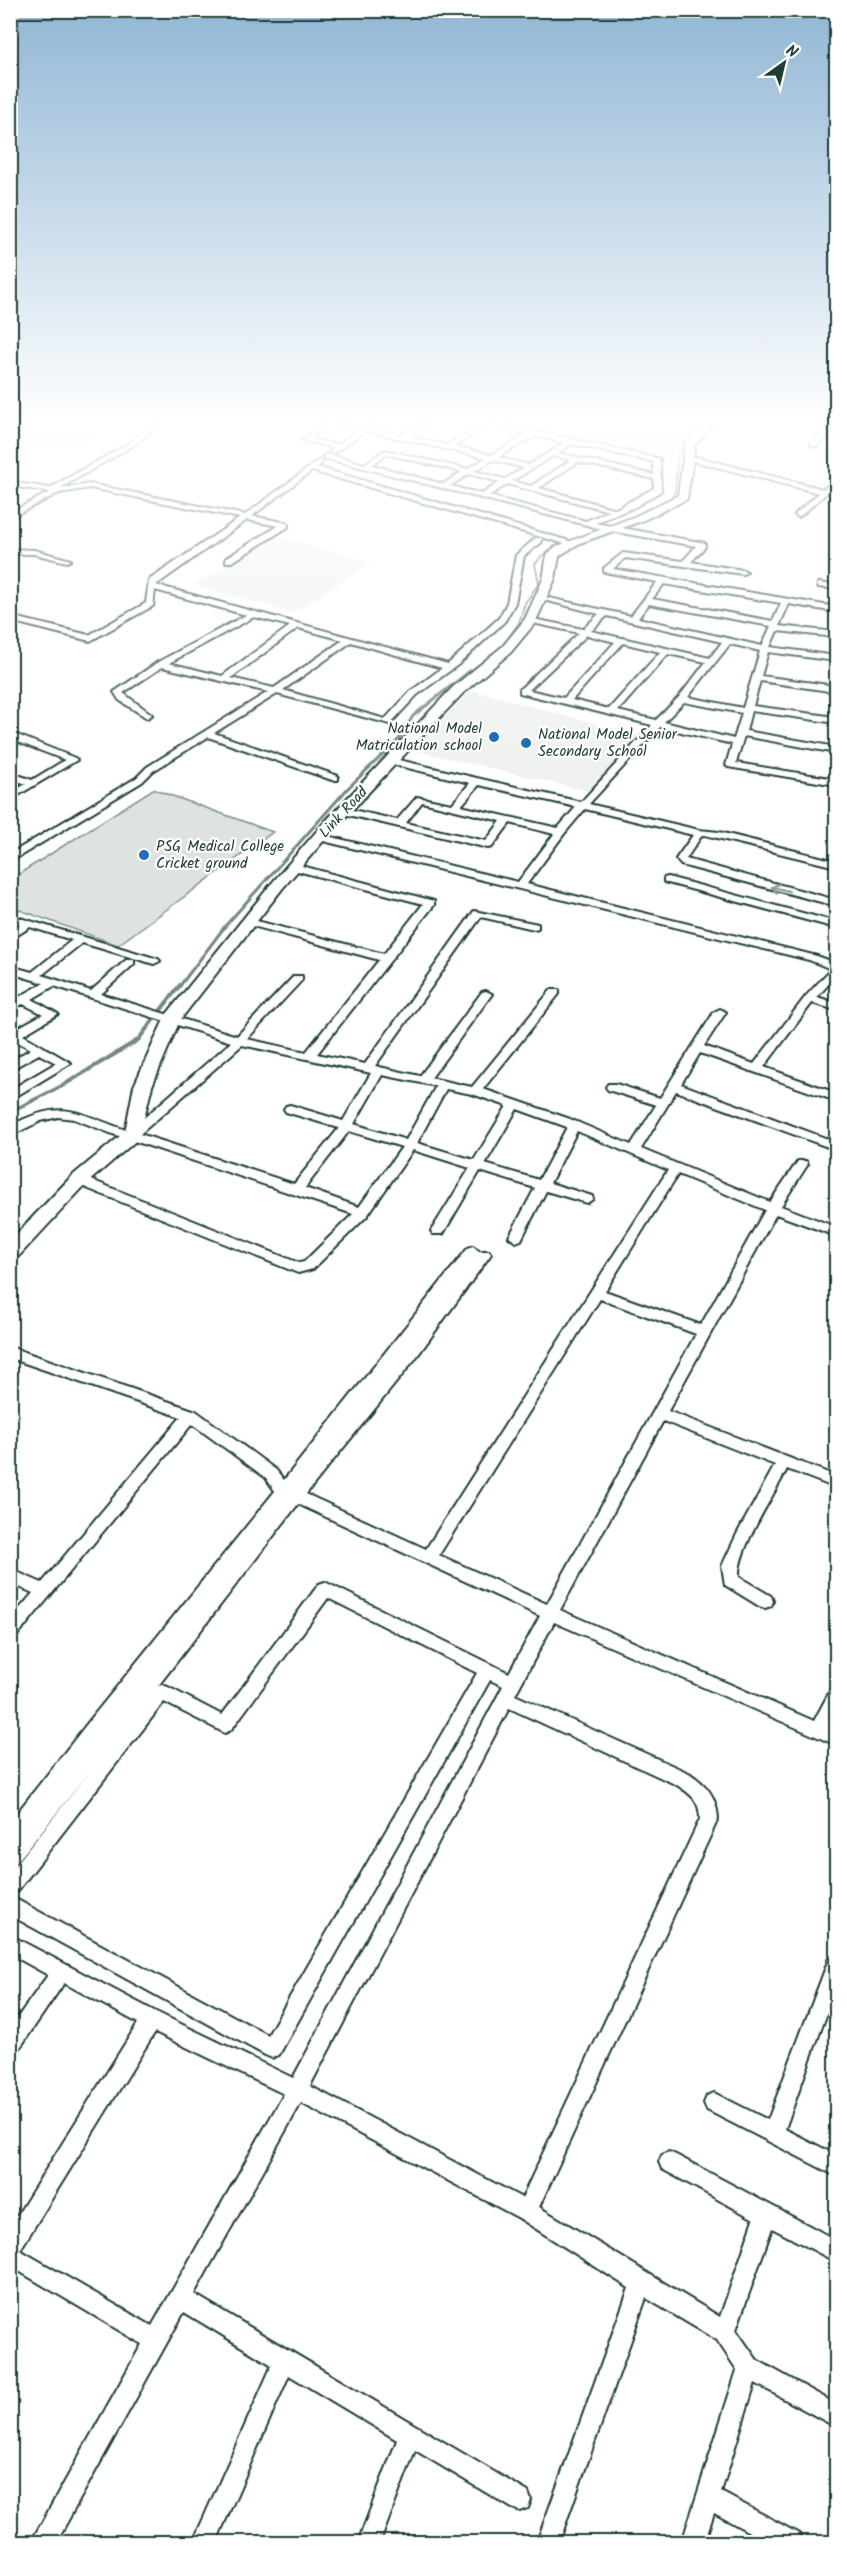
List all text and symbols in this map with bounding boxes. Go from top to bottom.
north arrow [754,33,814,93]
text: N [780,39,803,65]
place label: National Model Matriculation school [356,717,482,758]
place label: National Model Senior Secondary School [538,723,678,764]
marker: National Model Matriculation school [487,730,501,744]
marker: National Model Senior Secondary School [519,736,533,750]
street label: Link Road [314,781,374,844]
place label: PSG Medical College Cricket ground [156,835,284,876]
marker: PSG Medical College Cricket ground [137,848,151,862]
one-way arrow [771,883,790,894]

